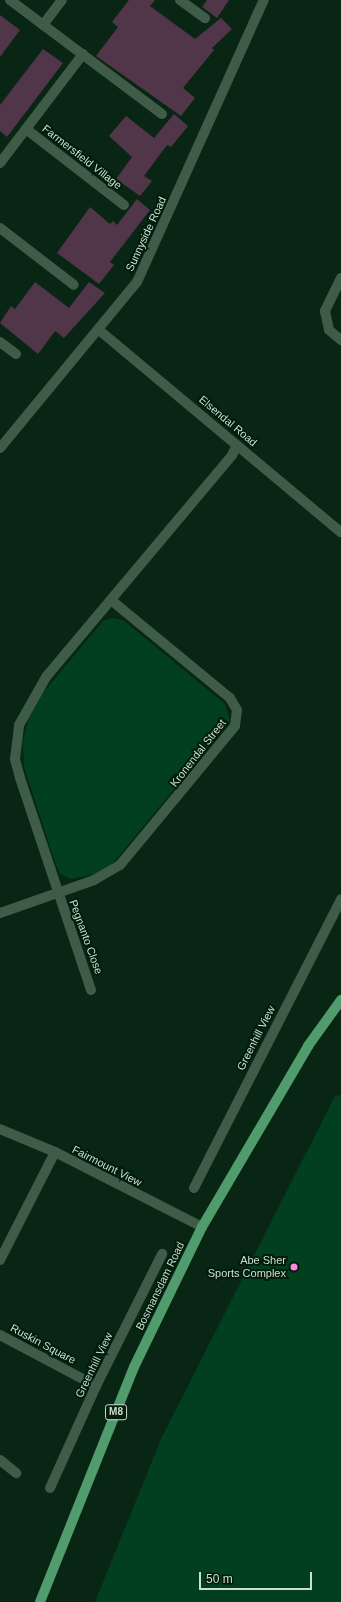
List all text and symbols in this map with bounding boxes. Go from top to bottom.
street label: Farmersfield Village [40,122,124,192]
street label: Sunnyside Road [123,195,169,273]
street label: Elsendal Road [196,393,260,449]
street label: Kronendal Street [167,716,229,790]
street label: Pegnanto Close [66,898,106,976]
street label: Greenhill View [234,1003,278,1073]
street label: Fairmount View [70,1143,144,1189]
street label: Bosmansdam Road [133,1240,187,1332]
place label: Abe Sher Sports Complex [208,1254,286,1280]
marker: Abe Sher Sports Complex [289,1262,299,1272]
street label: Ruskin Square [8,1321,78,1367]
street label: Greenhill View [73,1330,115,1400]
road number: M8 [105,1404,127,1420]
scale bar [201,1564,314,1590]
text: 50 m [206,1572,233,1586]

